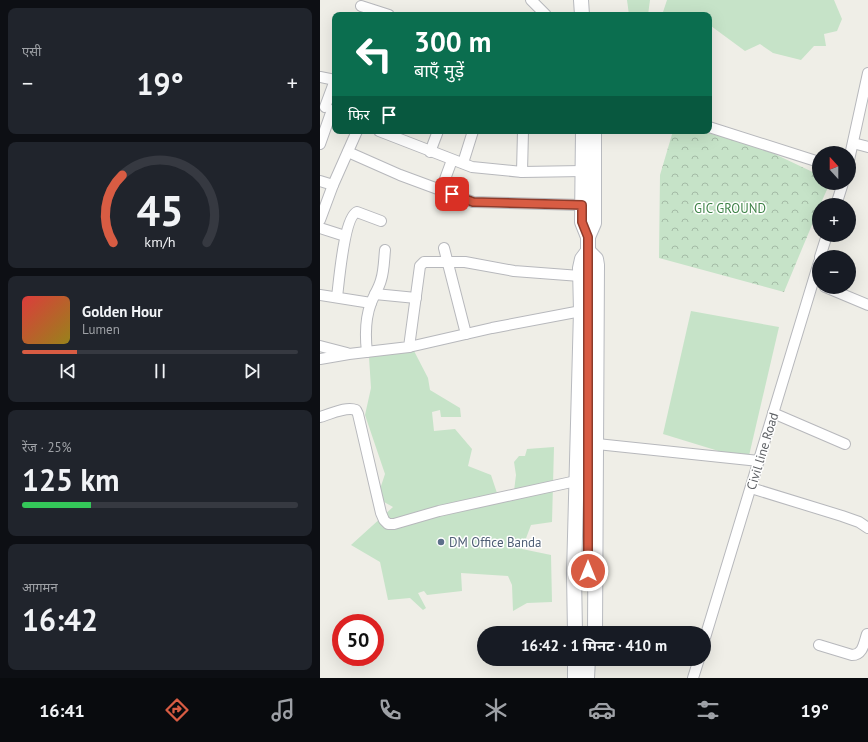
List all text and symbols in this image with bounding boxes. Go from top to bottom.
text: 300 m [414,23,491,60]
icon: left [348,28,400,80]
text: एसी [22,43,41,60]
text: बाएँ मुड़ें [414,59,464,82]
text: 19° [136,64,184,103]
text: − [22,69,33,97]
text: + [287,69,298,97]
icon: arrive [378,104,400,126]
text: फिर [348,105,370,124]
north arrow [812,146,856,190]
map controls [812,146,856,294]
pin [435,177,469,211]
icon: arrive [441,183,463,205]
text: 45 [136,184,184,237]
button: + [812,198,856,242]
park label: GIC GROUND [694,200,766,217]
text: km/h [144,232,176,251]
button: − [812,250,856,294]
text: Golden Hour [82,302,162,321]
text: Lumen [82,321,120,338]
icon: previous [57,360,79,382]
icon: pause [149,360,171,382]
icon: next [241,360,263,382]
street label: Civil line Road [743,410,782,492]
text: रेंज · 25% [22,439,72,456]
text: 125 km [22,460,120,499]
place label: DM Office Banda [449,534,542,551]
marker: DM Office Banda [436,537,446,547]
position arrow [567,550,609,592]
text: आगमन [22,579,58,596]
text: 16:42 [22,600,98,639]
speed limit sign: 50 [332,614,384,666]
text: 16:42 · 1 मिनट · 410 m [521,636,667,655]
icon: directions [163,696,191,724]
icon: music [269,696,297,724]
icon: phone [376,696,404,724]
icon: climate [482,696,510,724]
icon: car [588,696,616,724]
icon: filters [694,696,722,724]
text: 16:41 [39,699,85,722]
text: 19° [801,699,829,722]

